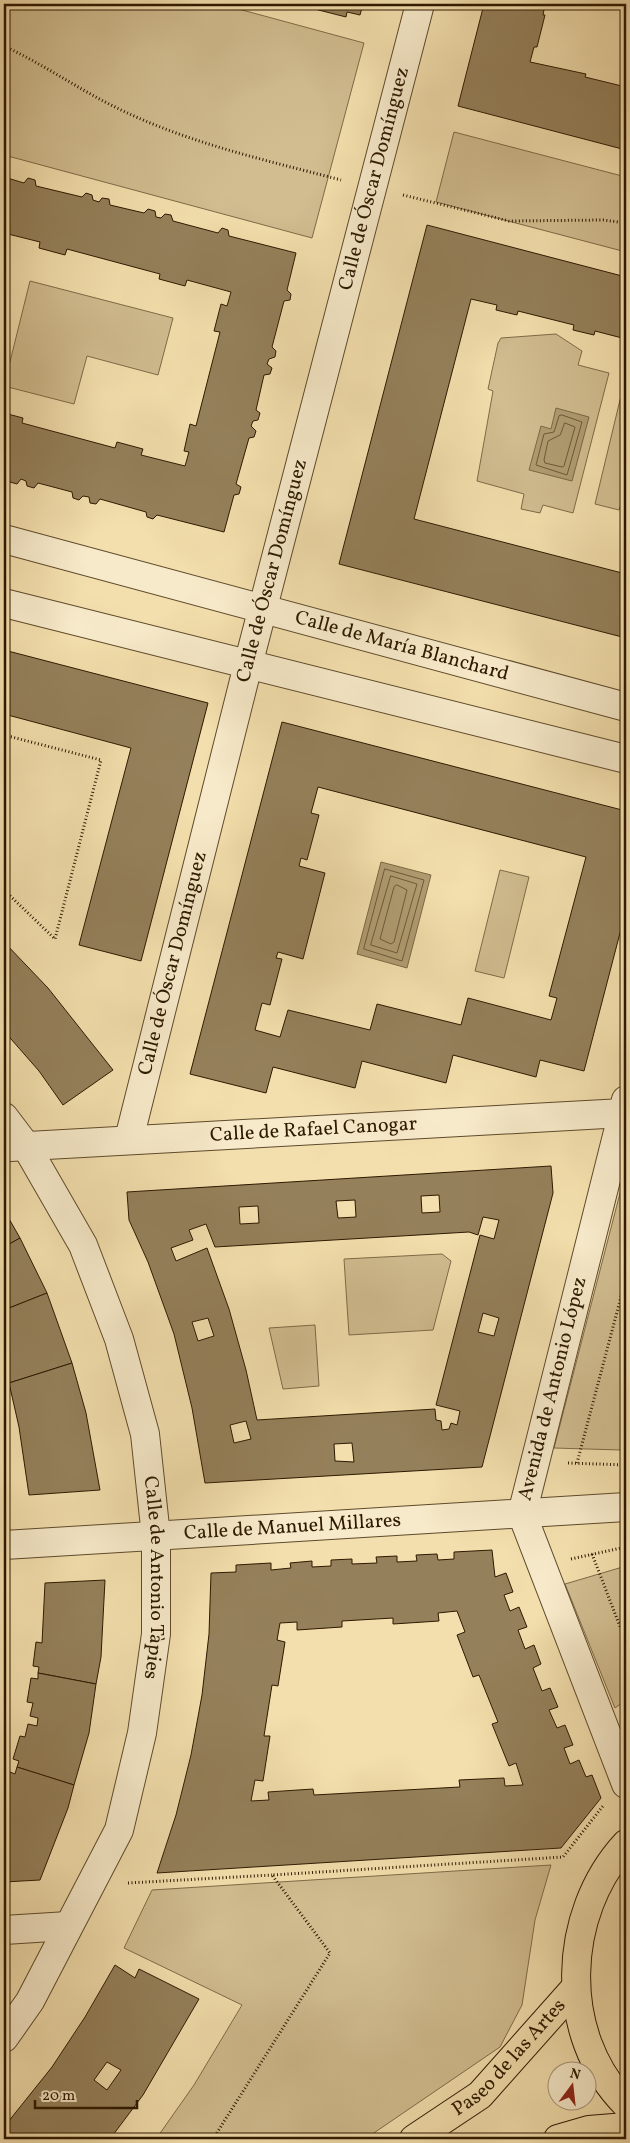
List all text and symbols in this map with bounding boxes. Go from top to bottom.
street label: Calle de Óscar Domínguez [332,64,417,294]
street label: Calle de Óscar Domínguez [230,456,315,685]
street label: Calle de María Blanchard [292,604,512,689]
street label: Calle de Óscar Domínguez [132,849,215,1078]
street label: Calle de Rafael Canogar [209,1110,418,1150]
street label: Avenida de Antonio López [512,1274,594,1504]
street label: Calle de Antonio Tàpies [136,1474,170,1681]
street label: Calle de Manuel Millares [183,1507,402,1548]
street label: Paseo de las Artes [447,1993,573,2124]
north arrow [548,2060,598,2110]
text: N [568,2064,582,2085]
scale bar [35,2078,138,2110]
text: 20 m [42,2086,75,2107]

